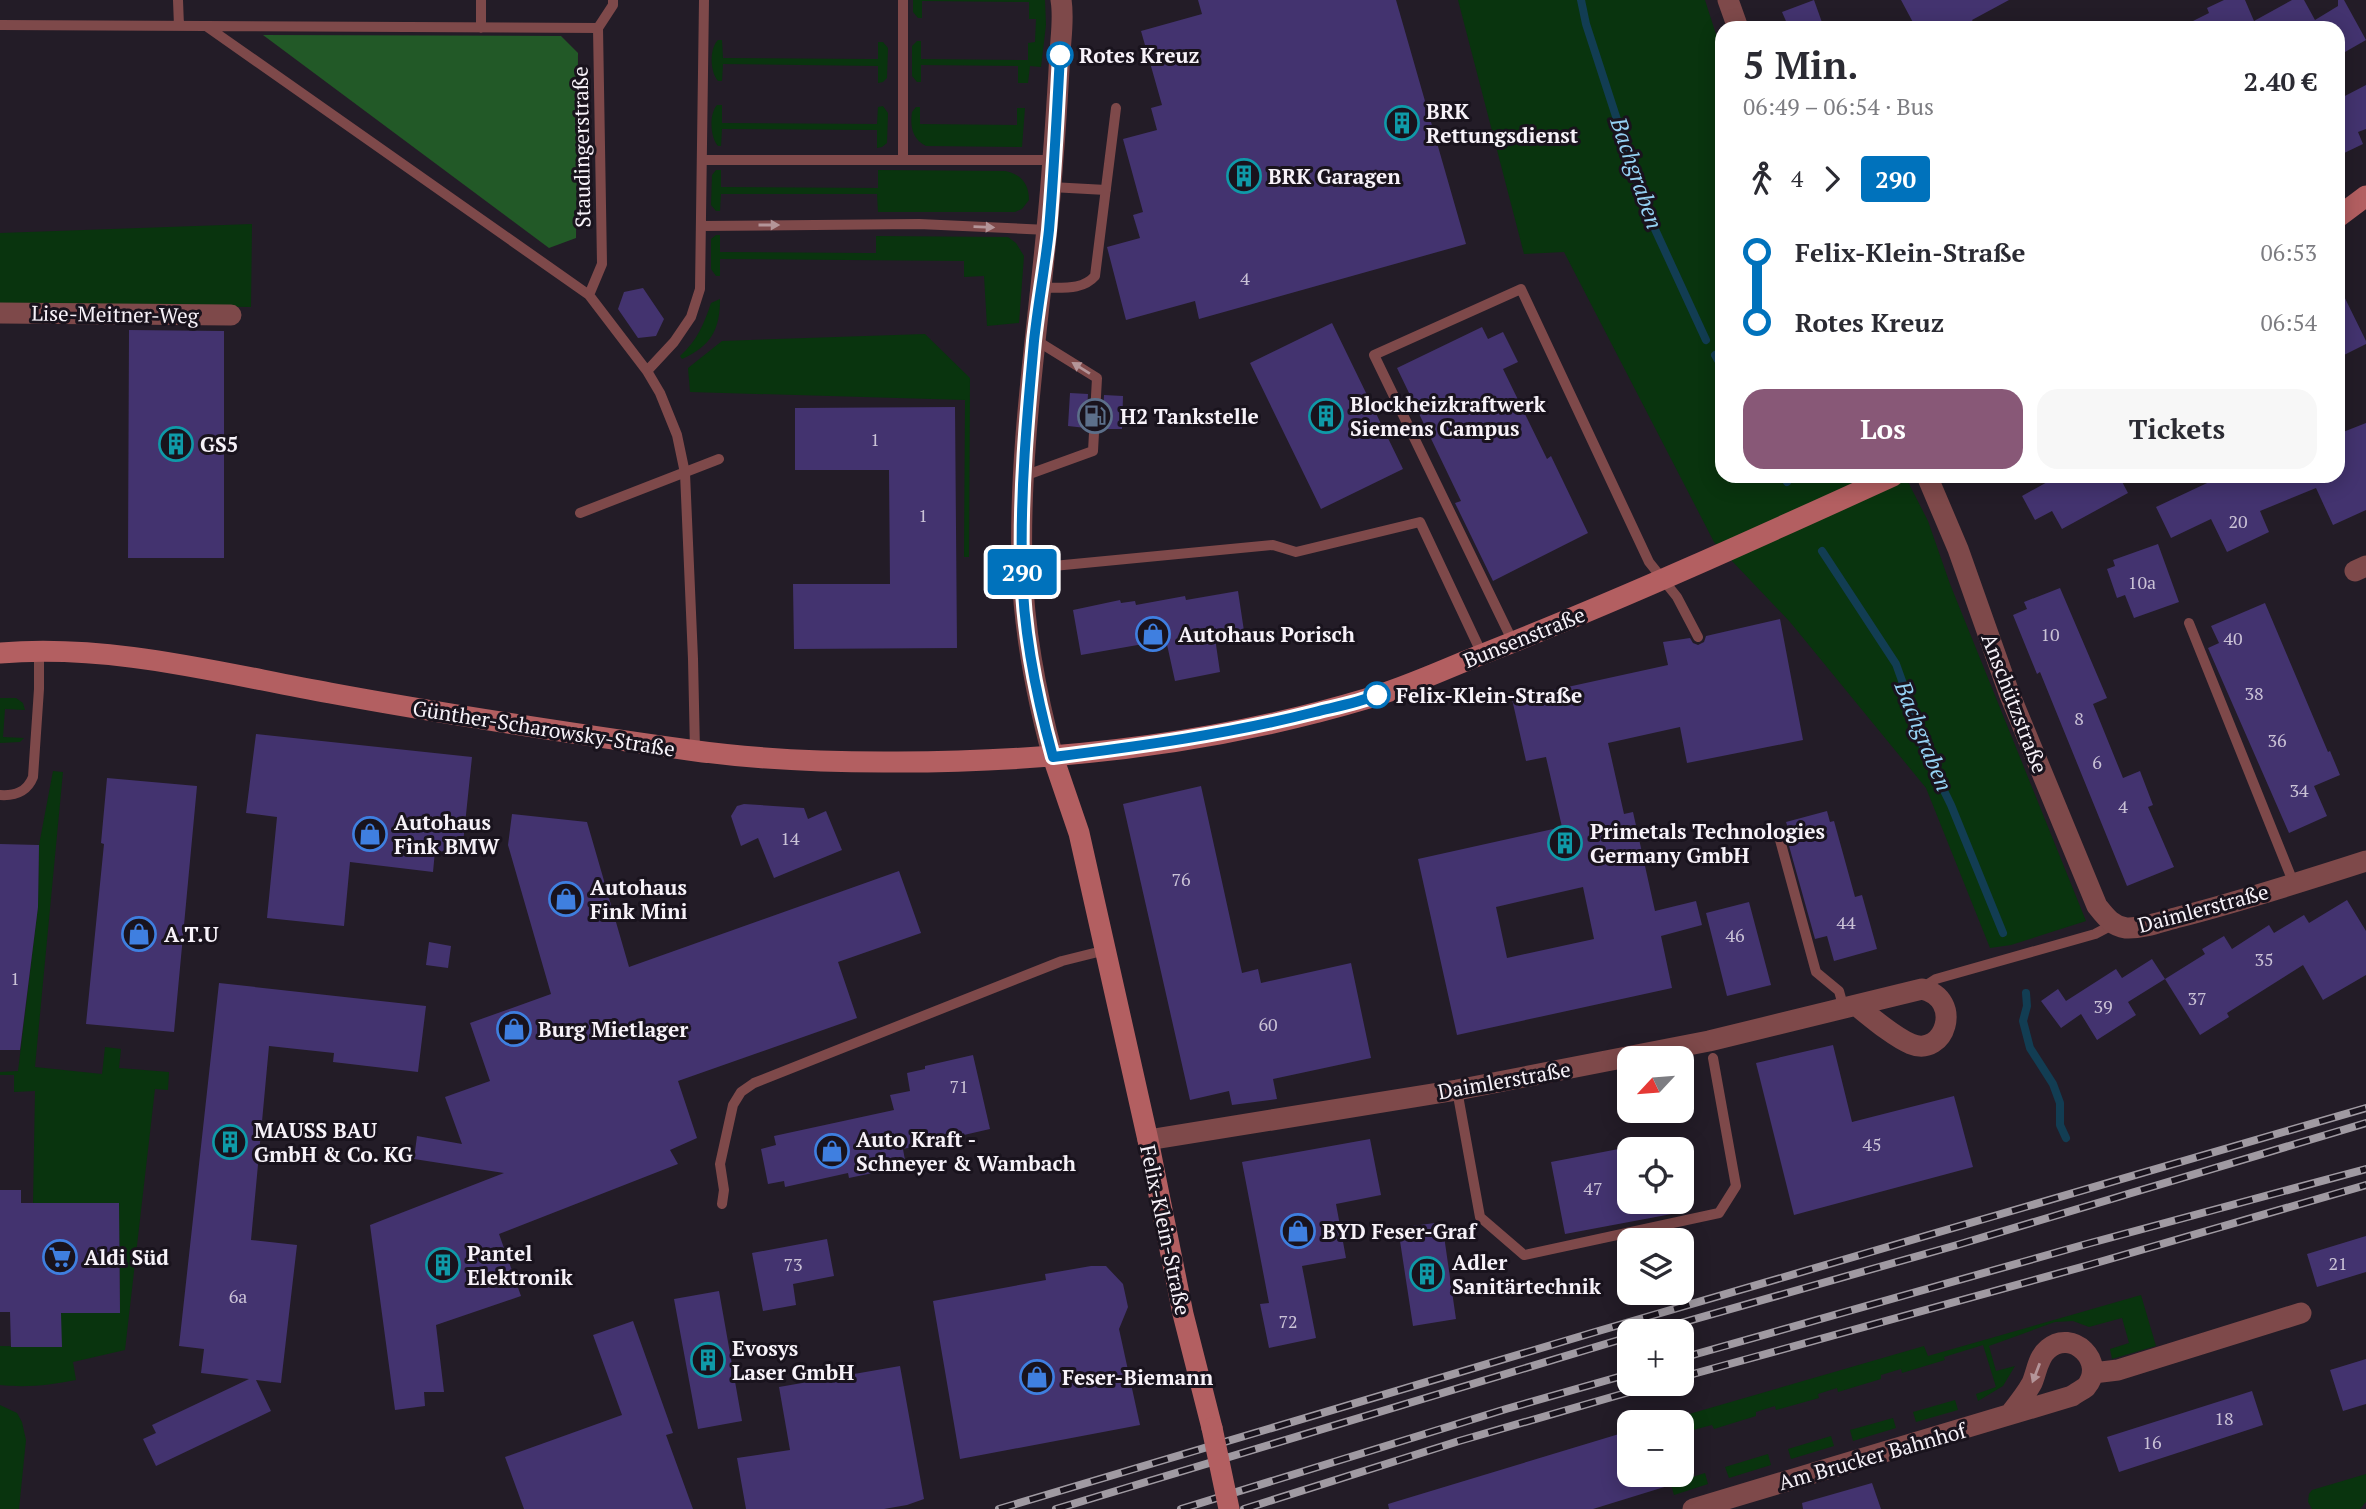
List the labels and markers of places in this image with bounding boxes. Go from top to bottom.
place label: Rotes Kreuz [1079,41,1200,69]
marker: Rotes Kreuz [1047,42,1073,68]
place label: BRK Rettungsdienst [1426,97,1579,149]
building icon: BRK Rettungsdienst [1383,104,1421,142]
building icon: BRK Garagen [1225,157,1263,195]
place label: BRK Garagen [1268,162,1401,190]
place label: Blockheizkraftwerk Siemens Campus [1350,390,1547,442]
fuel station icon: H2 Tankstelle [1076,397,1114,435]
building icon: Blockheizkraftwerk Siemens Campus [1307,397,1345,435]
place label: H2 Tankstelle [1120,402,1259,430]
building icon: GS5 [157,425,195,463]
place label: GS5 [200,430,238,458]
shop icon: Autohaus Porisch [1134,615,1172,653]
place label: Autohaus Porisch [1178,620,1356,648]
place label: Felix-Klein-Straße [1396,681,1582,709]
marker: Felix-Klein-Straße [1364,682,1390,708]
place label: Autohaus Fink BMW [394,808,500,860]
shop icon: Autohaus Fink BMW [351,815,389,853]
place label: Primetals Technologies Germany GmbH [1590,817,1825,869]
building icon: Primetals Technologies Germany GmbH [1546,824,1584,862]
place label: Autohaus Fink Mini [590,873,688,925]
shop icon: Autohaus Fink Mini [547,880,585,918]
shop icon: A.T.U [120,915,158,953]
place label: A.T.U [164,920,219,948]
shop icon: Burg Mietlager [495,1010,533,1048]
place label: Burg Mietlager [538,1015,688,1043]
place label: MAUSS BAU GmbH & Co. KG [254,1116,413,1168]
building icon: MAUSS BAU GmbH & Co. KG [211,1123,249,1161]
place label: Auto Kraft - Schneyer & Wambach [856,1125,1077,1177]
shop icon: Auto Kraft - Schneyer & Wambach [813,1132,851,1170]
shop icon: BYD Feser-Graf [1279,1212,1317,1250]
place label: BYD Feser-Graf [1322,1217,1478,1245]
supermarket icon: Aldi Süd [41,1238,79,1276]
place label: Pantel Elektronik [467,1239,574,1291]
place label: Aldi Süd [84,1243,169,1271]
building icon: Pantel Elektronik [424,1246,462,1284]
place label: Adler Sanitärtechnik [1452,1248,1602,1300]
building icon: Adler Sanitärtechnik [1408,1255,1446,1293]
place label: Evosys Laser GmbH [732,1334,854,1386]
building icon: Evosys Laser GmbH [689,1341,727,1379]
shop icon: Feser-Biemann [1018,1358,1056,1396]
place label: Feser-Biemann [1062,1363,1214,1391]

